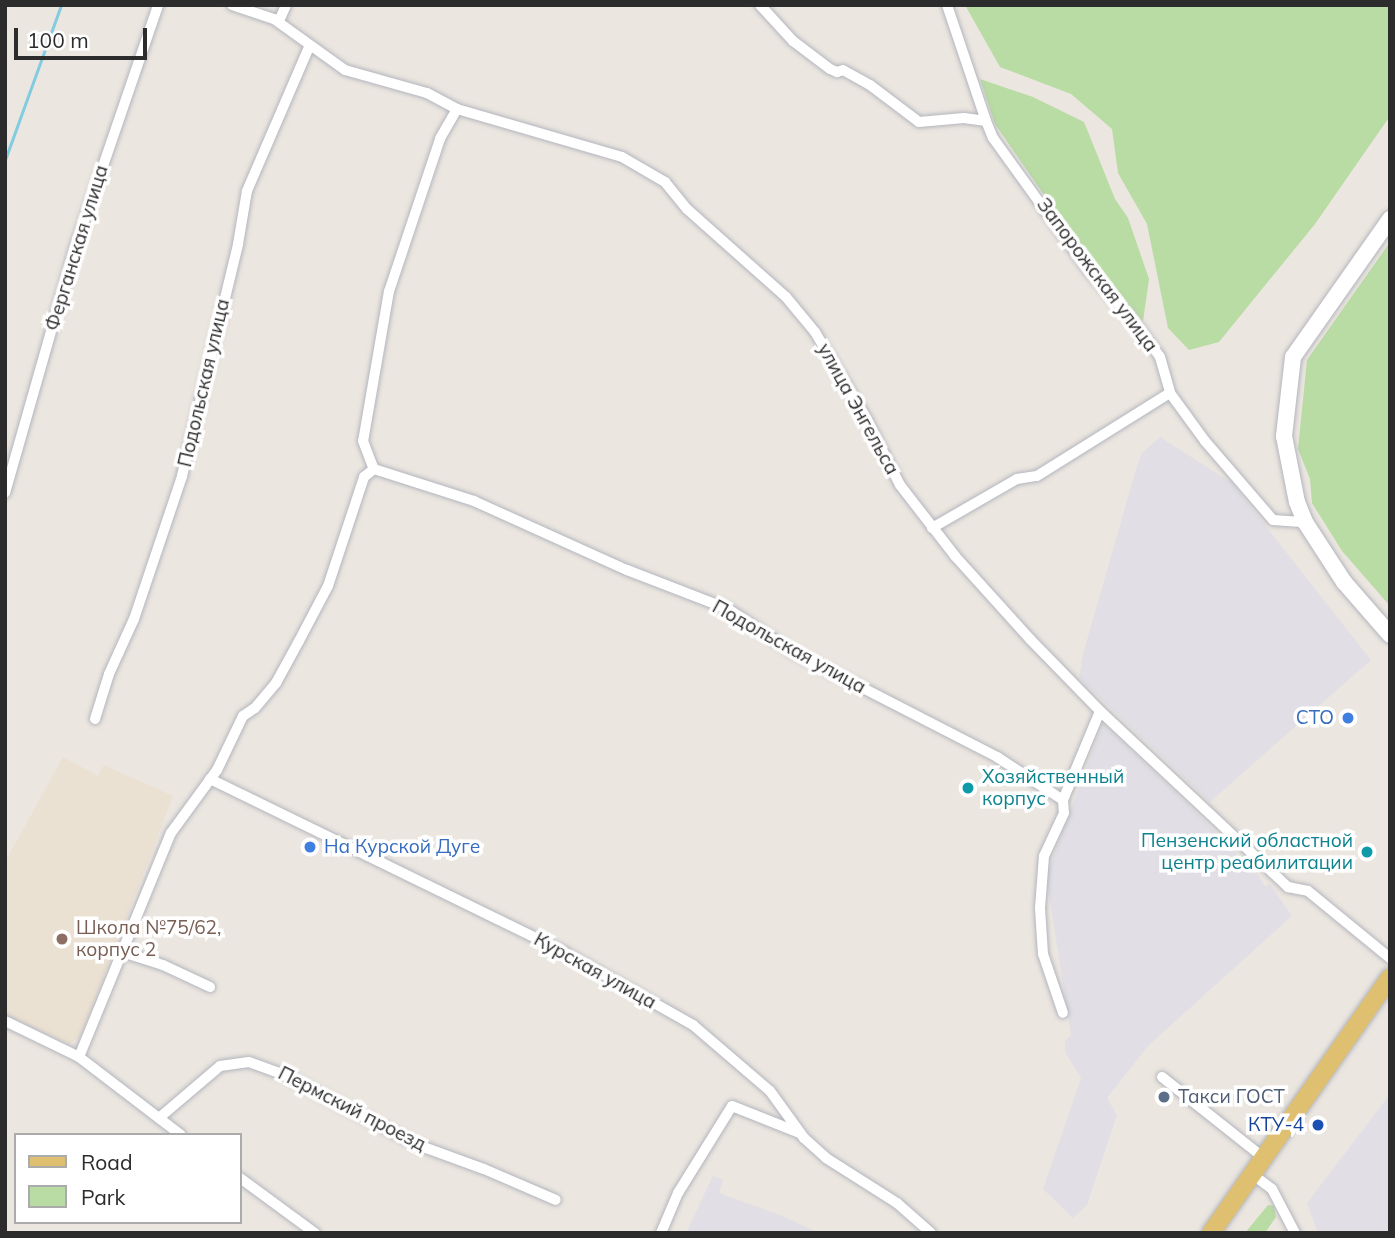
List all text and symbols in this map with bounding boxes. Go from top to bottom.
scale bar [18,14,150,58]
text: 100 m [27,27,89,53]
street label: Ферганская улица [41,162,113,334]
street label: Запорожская улица [1032,194,1162,356]
street label: Подольская улица [174,297,234,469]
street label: улица Энгельса [813,339,903,479]
street label: Подольская улица [708,595,870,699]
place label: СТО [1296,707,1334,729]
marker: СТО [1340,710,1356,726]
place label: Хозяйственный корпус [982,766,1124,810]
marker: Хозяйственный корпус [960,780,976,796]
place label: Пензенский областной центр реабилитации [1141,830,1353,874]
place label: На Курской Дуге [324,836,480,858]
marker: На Курской Дуге [302,839,318,855]
marker: Пензенский областной центр реабилитации [1359,844,1375,860]
place label: Школа №75/62, корпус 2 [76,917,221,961]
street label: Курская улица [530,928,660,1014]
marker: Школа №75/62, корпус 2 [54,931,70,947]
street label: Пермский проезд [274,1062,430,1156]
place label: Такси ГОСТ [1178,1086,1285,1108]
marker: Такси ГОСТ [1156,1089,1172,1105]
place label: КТУ-4 [1248,1114,1304,1136]
marker: КТУ-4 [1310,1117,1326,1133]
legend [14,1133,242,1224]
text: Road [81,1149,132,1175]
text: Park [81,1184,125,1210]

